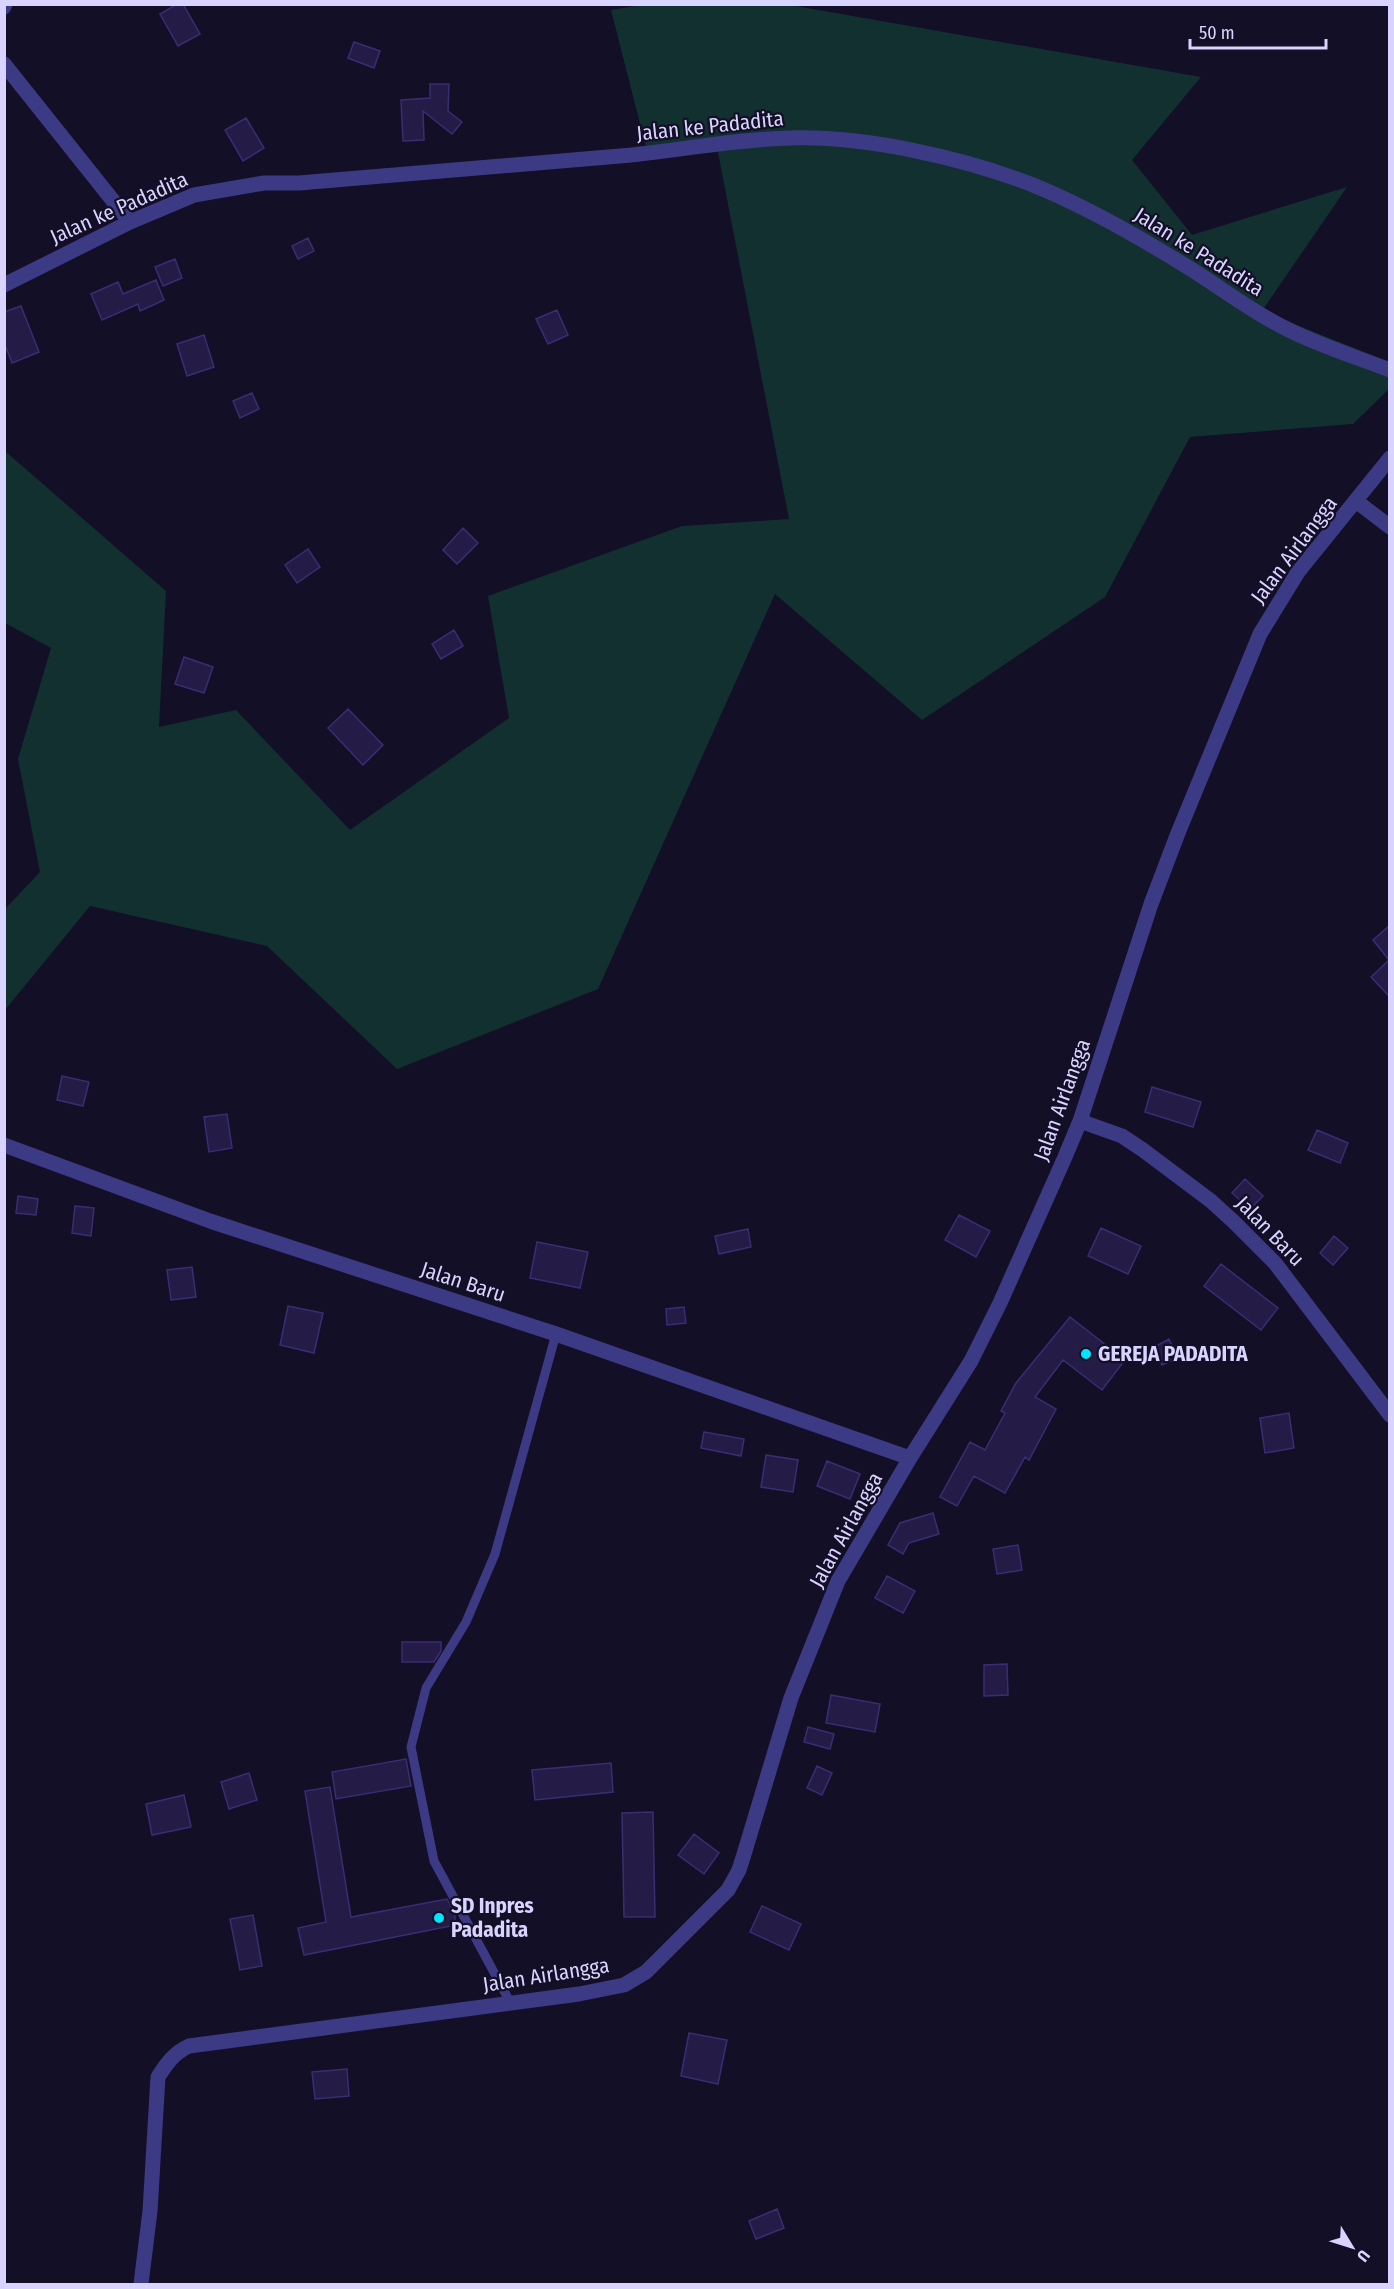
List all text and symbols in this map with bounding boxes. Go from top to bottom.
scale bar [1190,12,1326,50]
text: 50 m [1199,22,1235,44]
street label: Jalan ke Padadita [635,105,785,147]
street label: Jalan ke Padadita [46,166,192,250]
street label: Jalan ke Padadita [1129,202,1269,302]
street label: Jalan Airlangga [1245,491,1343,609]
street label: Jalan Airlangga [1028,1036,1096,1164]
street label: Jalan Baru [1230,1190,1310,1272]
street label: Jalan Baru [417,1256,509,1308]
place label: GEREJA PADADITA [1098,1341,1248,1367]
marker: GEREJA PADADITA [1079,1347,1093,1361]
street label: Jalan Airlangga [804,1468,888,1592]
place label: SD Inpres Padadita [451,1893,534,1943]
marker: SD Inpres Padadita [432,1911,446,1925]
street label: Jalan Airlangga [481,1952,611,1998]
north arrow [1322,2217,1382,2277]
text: U [1353,2246,1374,2265]

